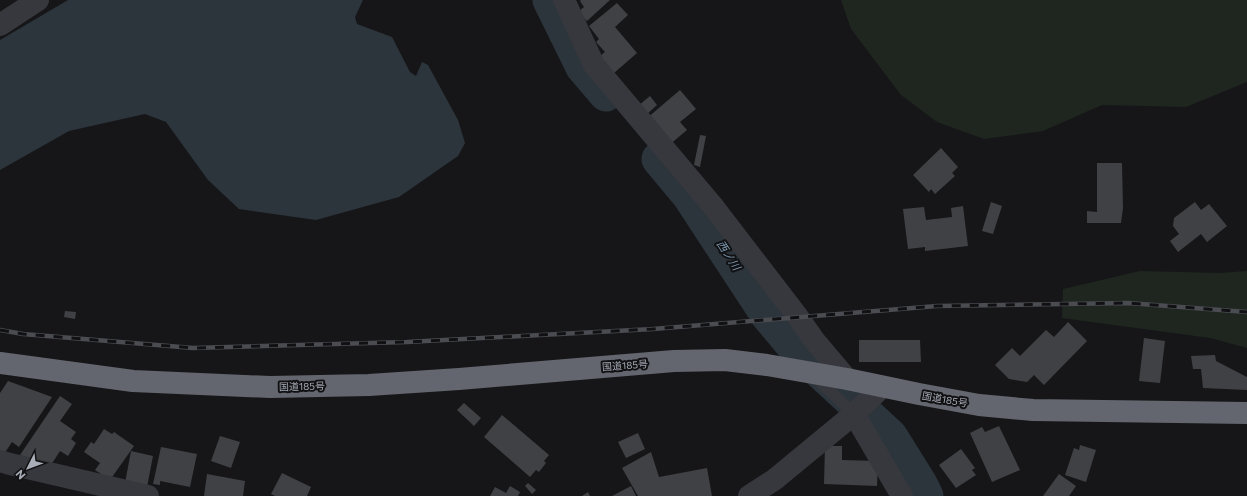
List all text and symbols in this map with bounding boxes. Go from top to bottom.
water label: 西ノ川 [715,238,744,273]
street label: 国道185号 [602,357,648,373]
street label: 国道185号 [279,380,325,392]
street label: 国道185号 [921,389,969,409]
north arrow [8,448,48,488]
text: N [13,468,28,482]

